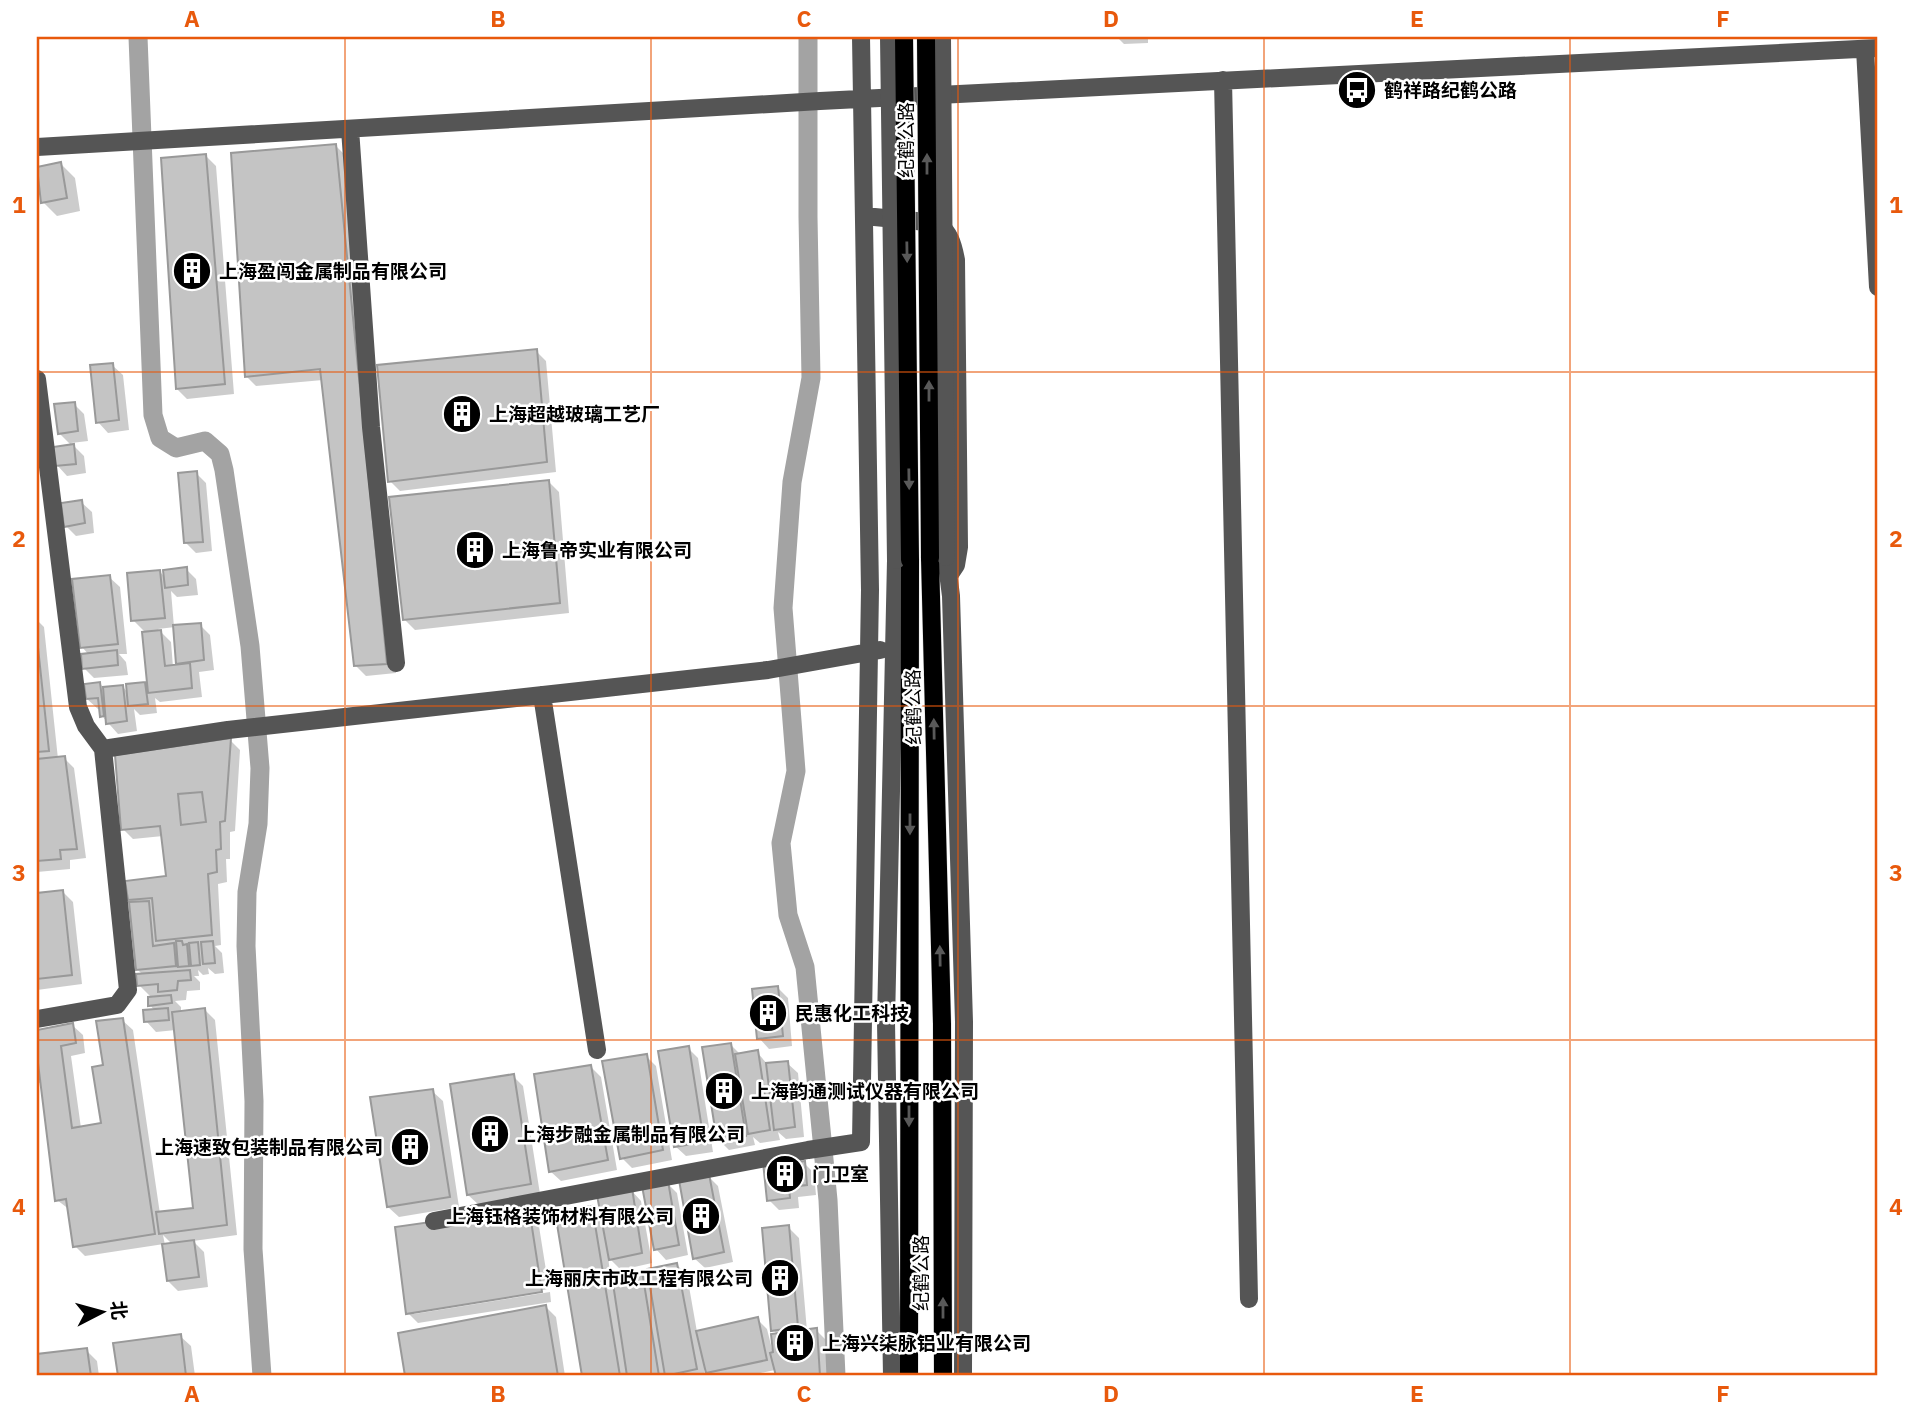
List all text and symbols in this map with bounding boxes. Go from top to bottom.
text: A [184,3,200,33]
text: B [490,3,506,33]
text: C [797,3,812,33]
text: D [1103,3,1119,33]
text: E [1410,3,1424,33]
text: F [1716,3,1730,33]
bus stop icon: 鹤祥路纪鹤公路 [1336,69,1378,111]
place label: 鹤祥路纪鹤公路 [1384,78,1517,102]
street label: 纪鹤公路 [894,102,918,178]
one-way arrow [921,153,933,175]
text: 1 [12,189,26,219]
text: 1 [1889,189,1903,219]
one-way arrow [901,241,912,263]
building icon: 上海盈闯金属制品有限公司 [171,250,213,292]
place label: 上海盈闯金属制品有限公司 [219,259,447,283]
one-way arrow [923,380,935,402]
building icon: 上海超越玻璃工艺厂 [441,393,483,435]
place label: 上海超越玻璃工艺厂 [489,402,660,426]
one-way arrow [903,469,915,491]
text: 2 [12,523,26,553]
text: 2 [1889,523,1903,553]
building icon: 上海鲁帝实业有限公司 [454,529,496,571]
place label: 上海鲁帝实业有限公司 [502,538,692,562]
street label: 纪鹤公路 [900,669,926,745]
one-way arrow [929,717,940,739]
one-way arrow [904,813,916,835]
text: 3 [12,857,26,887]
text: 3 [1889,857,1903,887]
one-way arrow [935,945,946,967]
building icon: 民惠化工科技 [747,992,789,1034]
place label: 民惠化工科技 [795,1001,909,1025]
building icon: 上海韵通测试仪器有限公司 [703,1070,745,1112]
place label: 上海韵通测试仪器有限公司 [751,1079,979,1103]
one-way arrow [903,1105,915,1127]
building icon: 上海步融金属制品有限公司 [469,1113,511,1155]
place label: 上海步融金属制品有限公司 [517,1122,745,1146]
building icon: 上海速致包装制品有限公司 [389,1126,431,1168]
place label: 上海速致包装制品有限公司 [155,1135,383,1159]
building icon: 门卫室 [764,1153,806,1195]
place label: 门卫室 [812,1162,869,1186]
text: 4 [12,1191,26,1221]
text: 4 [1889,1191,1903,1221]
building icon: 上海钰格装饰材料有限公司 [680,1195,722,1237]
place label: 上海钰格装饰材料有限公司 [446,1204,674,1228]
street label: 纪鹤公路 [909,1235,933,1311]
building icon: 上海丽庆市政工程有限公司 [759,1257,801,1299]
place label: 上海丽庆市政工程有限公司 [525,1266,753,1290]
north arrow [66,1276,136,1346]
one-way arrow [937,1297,949,1319]
text: 北 [106,1300,132,1321]
building icon: 上海兴柒脉铝业有限公司 [774,1322,816,1364]
place label: 上海兴柒脉铝业有限公司 [822,1331,1031,1355]
text: A [184,1378,200,1408]
text: B [490,1378,506,1408]
text: C [797,1378,812,1408]
text: D [1103,1378,1119,1408]
text: E [1410,1378,1424,1408]
text: F [1716,1378,1730,1408]

